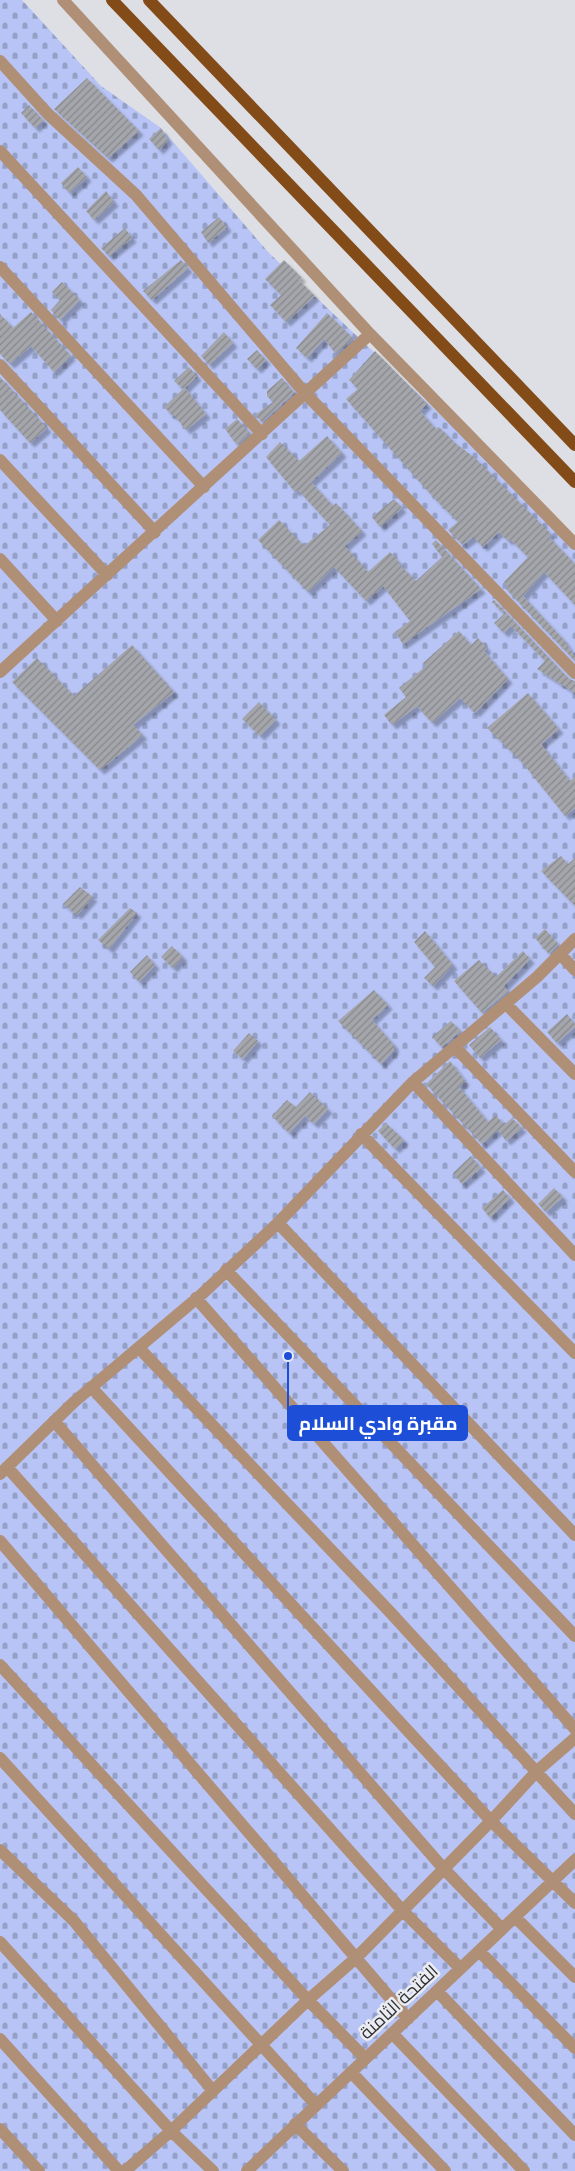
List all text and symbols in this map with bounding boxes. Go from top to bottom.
callout: مقبرة وادي السلام [288,1406,467,1440]
text: مقبرة وادي السلام [299,1411,457,1439]
street label: الفتحة الثامنة [355,1959,444,2045]

